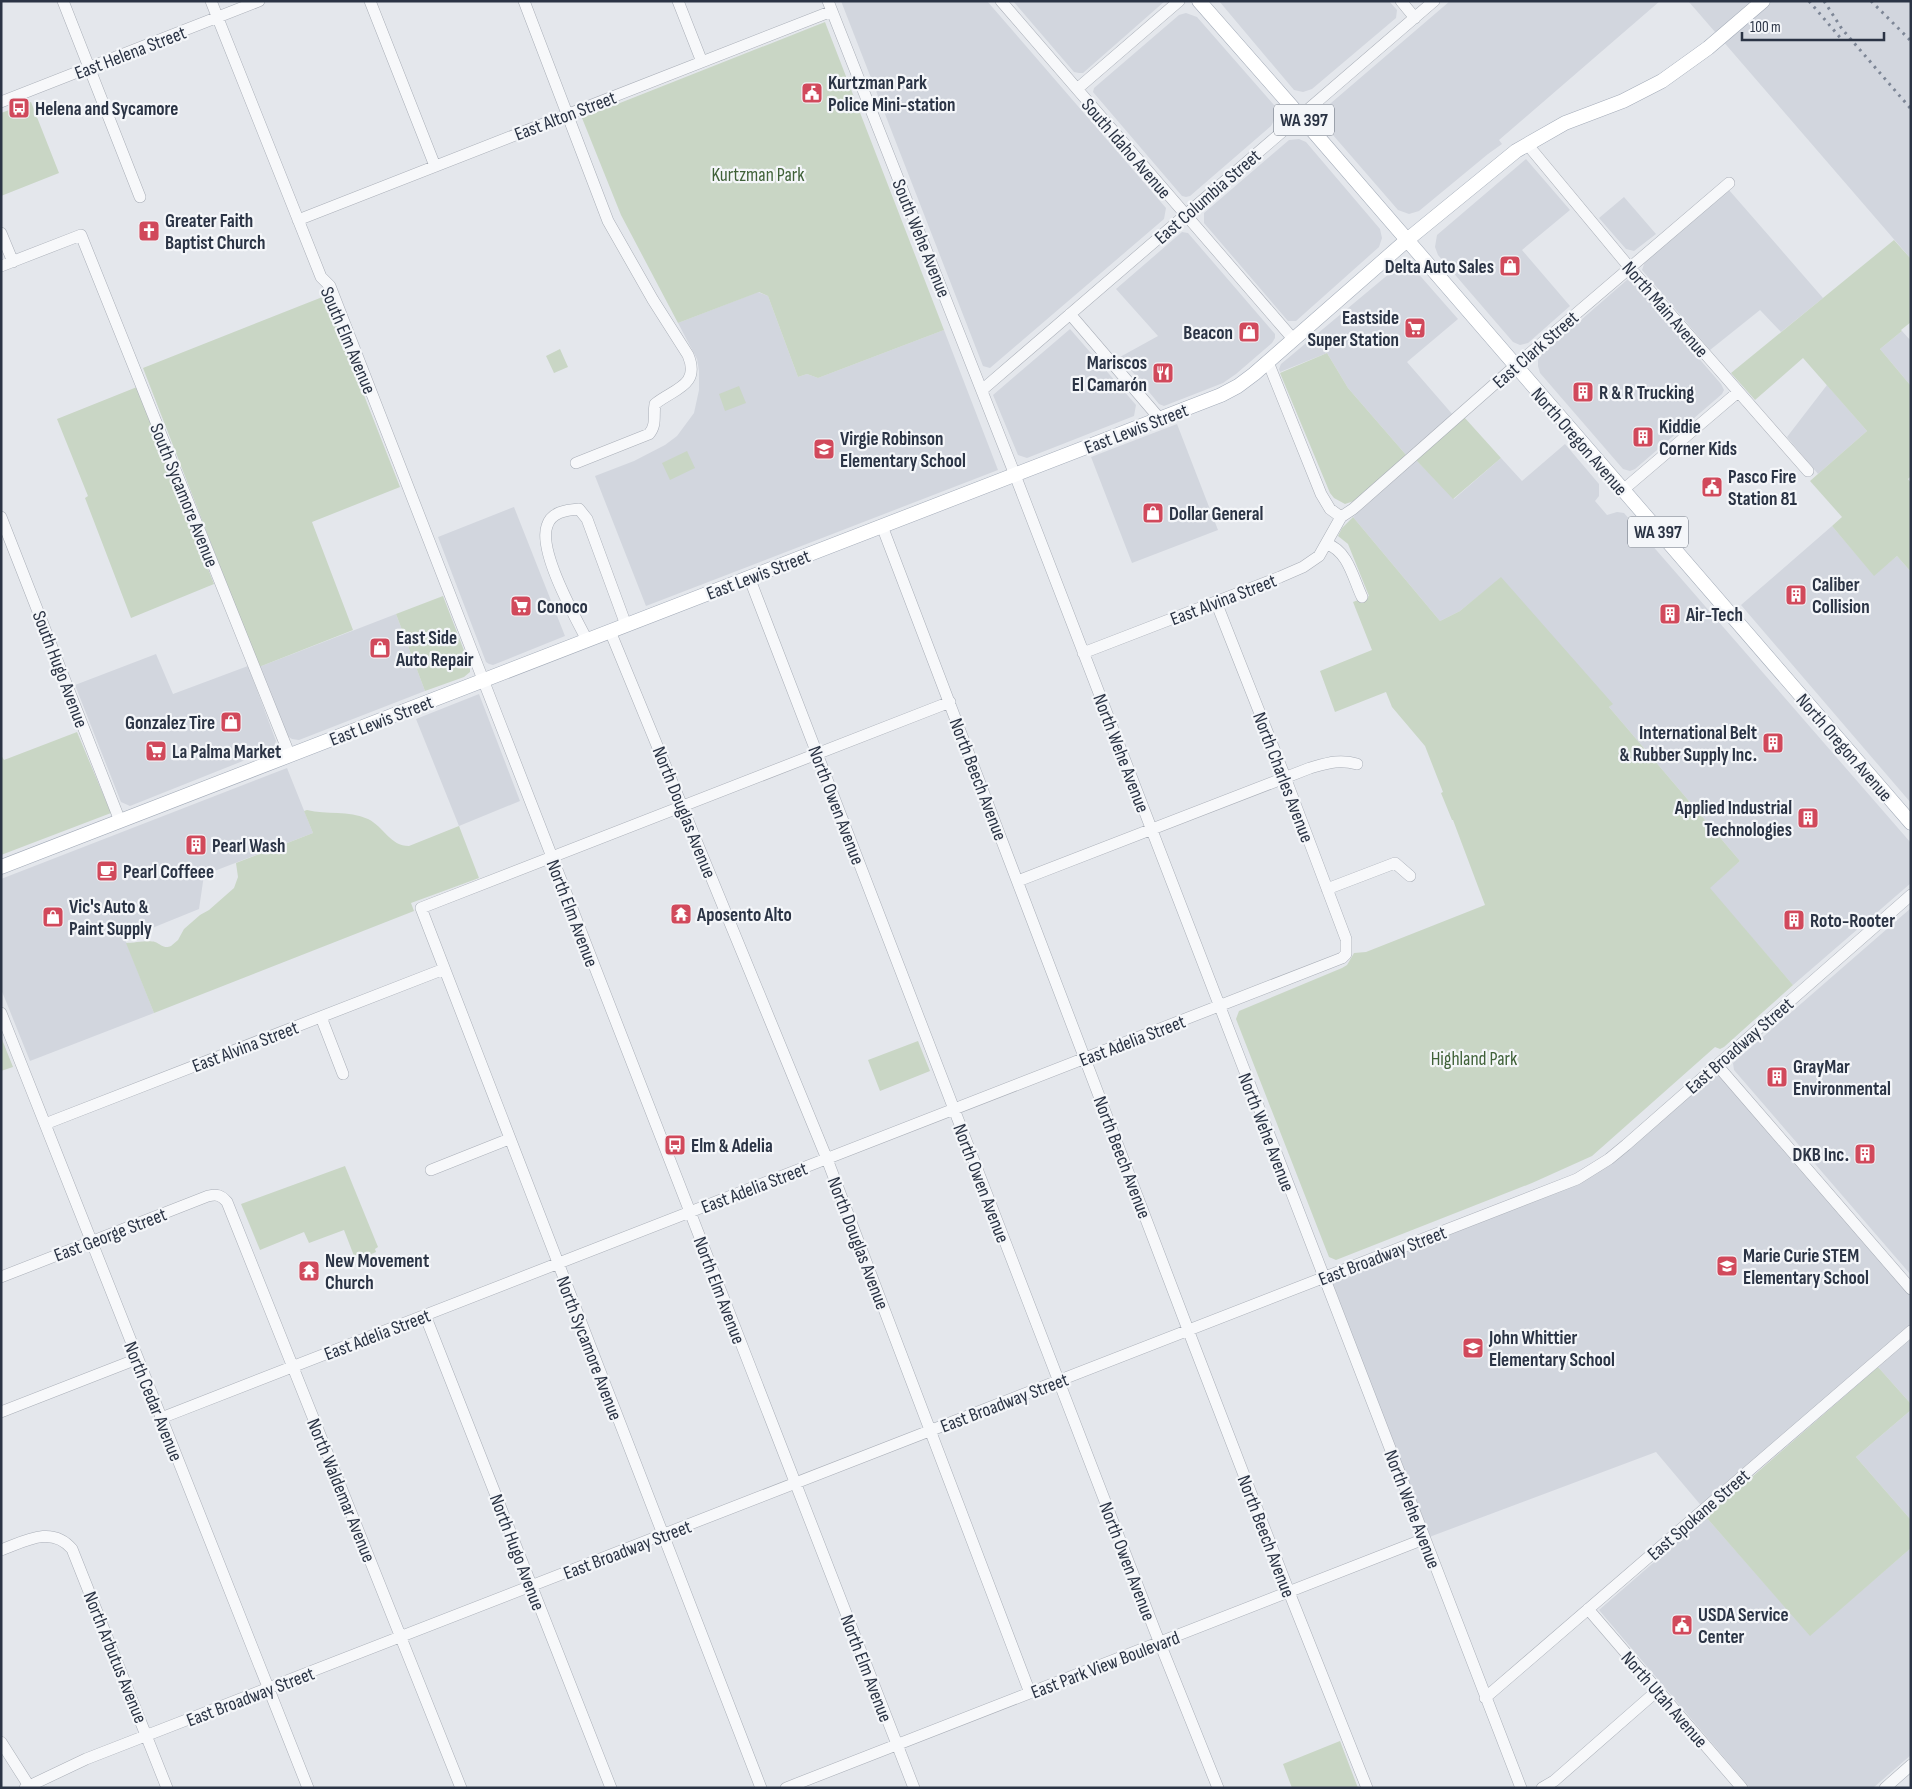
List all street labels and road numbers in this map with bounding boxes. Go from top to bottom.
street label: East Helena Street [72,22,190,85]
street label: East Alton Street [511,86,620,146]
street label: South Idaho Avenue [1076,94,1176,204]
road number: WA 397 [1274,104,1334,136]
street label: East Columbia Street [1150,145,1266,249]
street label: South Wehe Avenue [886,176,955,301]
street label: North Main Avenue [1617,257,1713,363]
street label: South Elm Avenue [315,284,380,398]
street label: East Clark Street [1488,306,1584,394]
street label: North Oregon Avenue [1526,383,1632,501]
street label: East Lewis Street [1082,399,1192,460]
street label: South Sycamore Avenue [144,420,223,571]
road number: WA 397 [1628,516,1688,548]
street label: East Lewis Street [704,545,814,606]
street label: East Alvina Street [1167,570,1280,631]
street label: South Hugo Avenue [27,608,92,731]
street label: North Oregon Avenue [1791,689,1897,807]
street label: East Lewis Street [327,691,437,752]
street label: North Wehe Avenue [1087,691,1154,816]
street label: North Charles Avenue [1247,709,1318,846]
street label: North Beech Avenue [944,715,1011,844]
street label: North Douglas Avenue [647,743,721,882]
street label: North Owen Avenue [802,743,869,868]
street label: North Elm Avenue [541,857,603,971]
street label: East Broadway Street [1681,993,1799,1099]
street label: East Adelia Street [1076,1011,1189,1072]
street label: East Alvina Street [189,1017,302,1078]
street label: North Wehe Avenue [1232,1070,1299,1195]
street label: North Beech Avenue [1088,1093,1155,1222]
street label: North Owen Avenue [947,1121,1014,1246]
street label: East Adelia Street [698,1158,811,1219]
street label: North Douglas Avenue [822,1174,893,1313]
street label: East George Street [51,1203,170,1267]
street label: East Broadway Street [1315,1221,1450,1291]
street label: North Elm Avenue [688,1234,750,1348]
street label: North Sycamore Avenue [551,1273,627,1424]
street label: East Adelia Street [321,1305,434,1366]
street label: North Cedar Avenue [118,1338,187,1465]
street label: East Broadway Street [937,1368,1072,1438]
street label: North Waldemar Avenue [301,1415,380,1566]
street label: North Wehe Avenue [1378,1447,1445,1572]
street label: East Spokane Street [1643,1464,1755,1566]
street label: North Beech Avenue [1232,1472,1299,1601]
street label: North Hugo Avenue [484,1491,549,1614]
street label: North Owen Avenue [1093,1499,1160,1624]
street label: East Broadway Street [560,1515,695,1585]
street label: North Arbutus Avenue [78,1588,151,1727]
street label: North Elm Avenue [835,1612,897,1726]
street label: East Park View Boulevard [1028,1626,1183,1704]
street label: North Utah Avenue [1616,1647,1712,1753]
street label: East Broadway Street [183,1662,318,1732]

